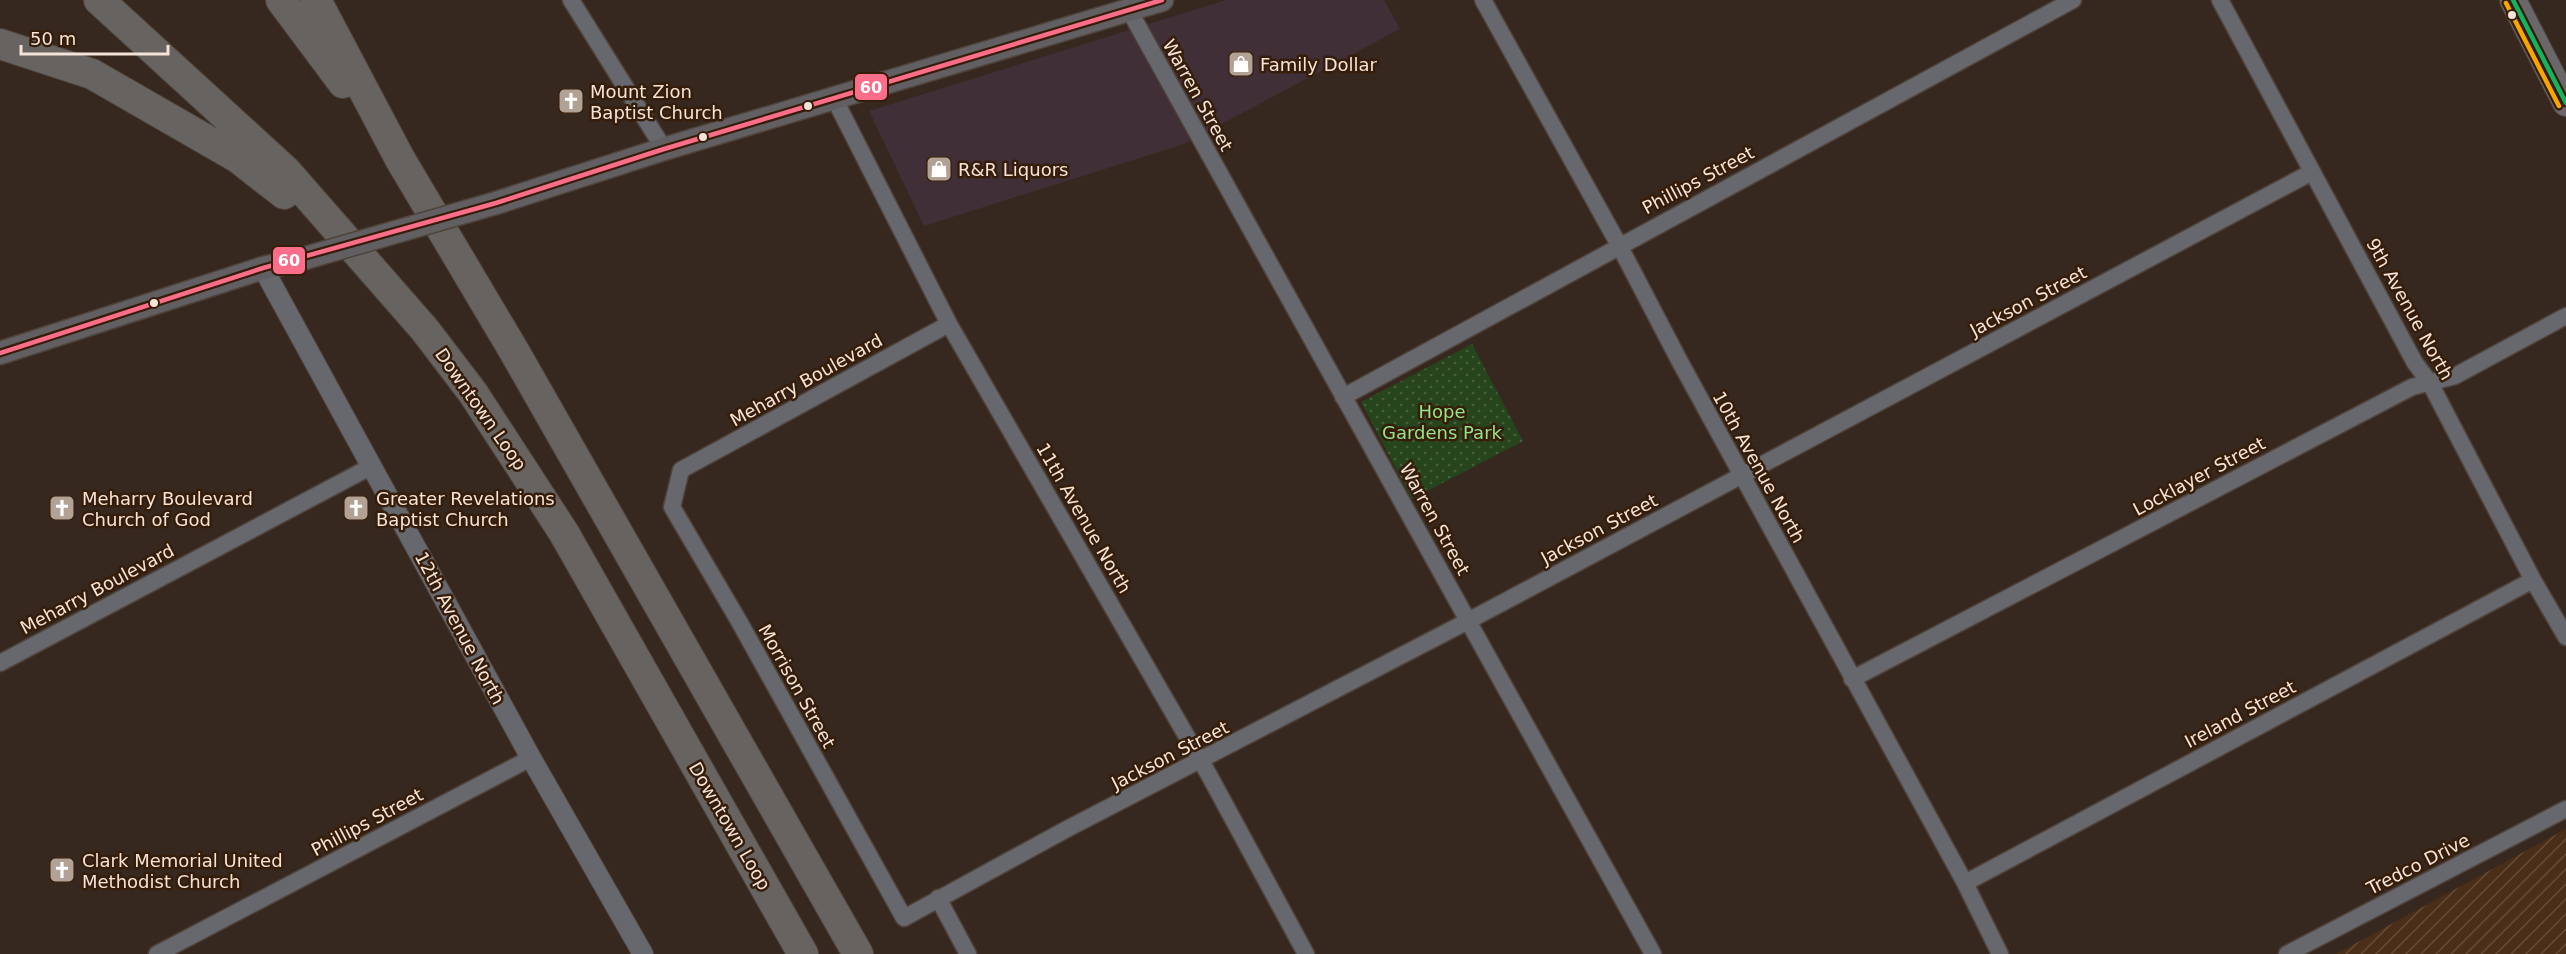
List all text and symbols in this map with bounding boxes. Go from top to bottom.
unlabelled marker [2506,9,2518,21]
scale bar [21,18,168,56]
text: 50 m [30,28,76,49]
street label: Warren Street [1159,35,1237,155]
shop icon: Family Dollar [1226,49,1256,79]
place label: Family Dollar [1260,54,1378,75]
line badge: 60 [854,73,888,101]
text: 60 [860,78,882,97]
place label: Mount Zion Baptist Church [590,81,723,123]
church icon: Mount Zion Baptist Church [556,86,586,116]
unlabelled marker [802,100,814,112]
unlabelled marker [697,131,709,143]
street label: Phillips Street [1639,142,1757,218]
shop icon: R&R Liquors [924,154,954,184]
place label: R&R Liquors [958,159,1068,180]
street label: 9th Avenue North [2362,235,2458,383]
line badge: 60 [272,246,306,275]
text: 60 [278,251,300,270]
street label: Jackson Street [1965,261,2090,341]
unlabelled marker [148,297,160,309]
street label: Meharry Boulevard [726,329,886,431]
street label: Downtown Loop [431,344,531,474]
street label: 10th Avenue North [1709,388,1809,546]
park label: Hope Gardens Park [1382,401,1503,443]
street label: Locklayer Street [2129,432,2269,520]
street label: 11th Avenue North [1032,439,1136,597]
street label: Warren Street [1396,459,1474,579]
place label: Meharry Boulevard Church of God [82,488,253,530]
place label: Greater Revelations Baptist Church [376,488,555,530]
street label: Jackson Street [1536,489,1661,569]
church icon: Meharry Boulevard Church of God [47,493,77,523]
church icon: Greater Revelations Baptist Church [341,493,371,523]
street label: Meharry Boulevard [17,540,177,638]
street label: 12th Avenue North [411,548,509,708]
street label: Morrison Street [754,620,840,752]
street label: Ireland Street [2181,676,2299,752]
street label: Jackson Street [1107,716,1232,794]
street label: Downtown Loop [685,758,775,894]
street label: Phillips Street [308,784,426,860]
street label: Tredco Drive [2362,829,2473,899]
place label: Clark Memorial United Methodist Church [82,850,283,892]
church icon: Clark Memorial United Methodist Church [47,855,77,885]

